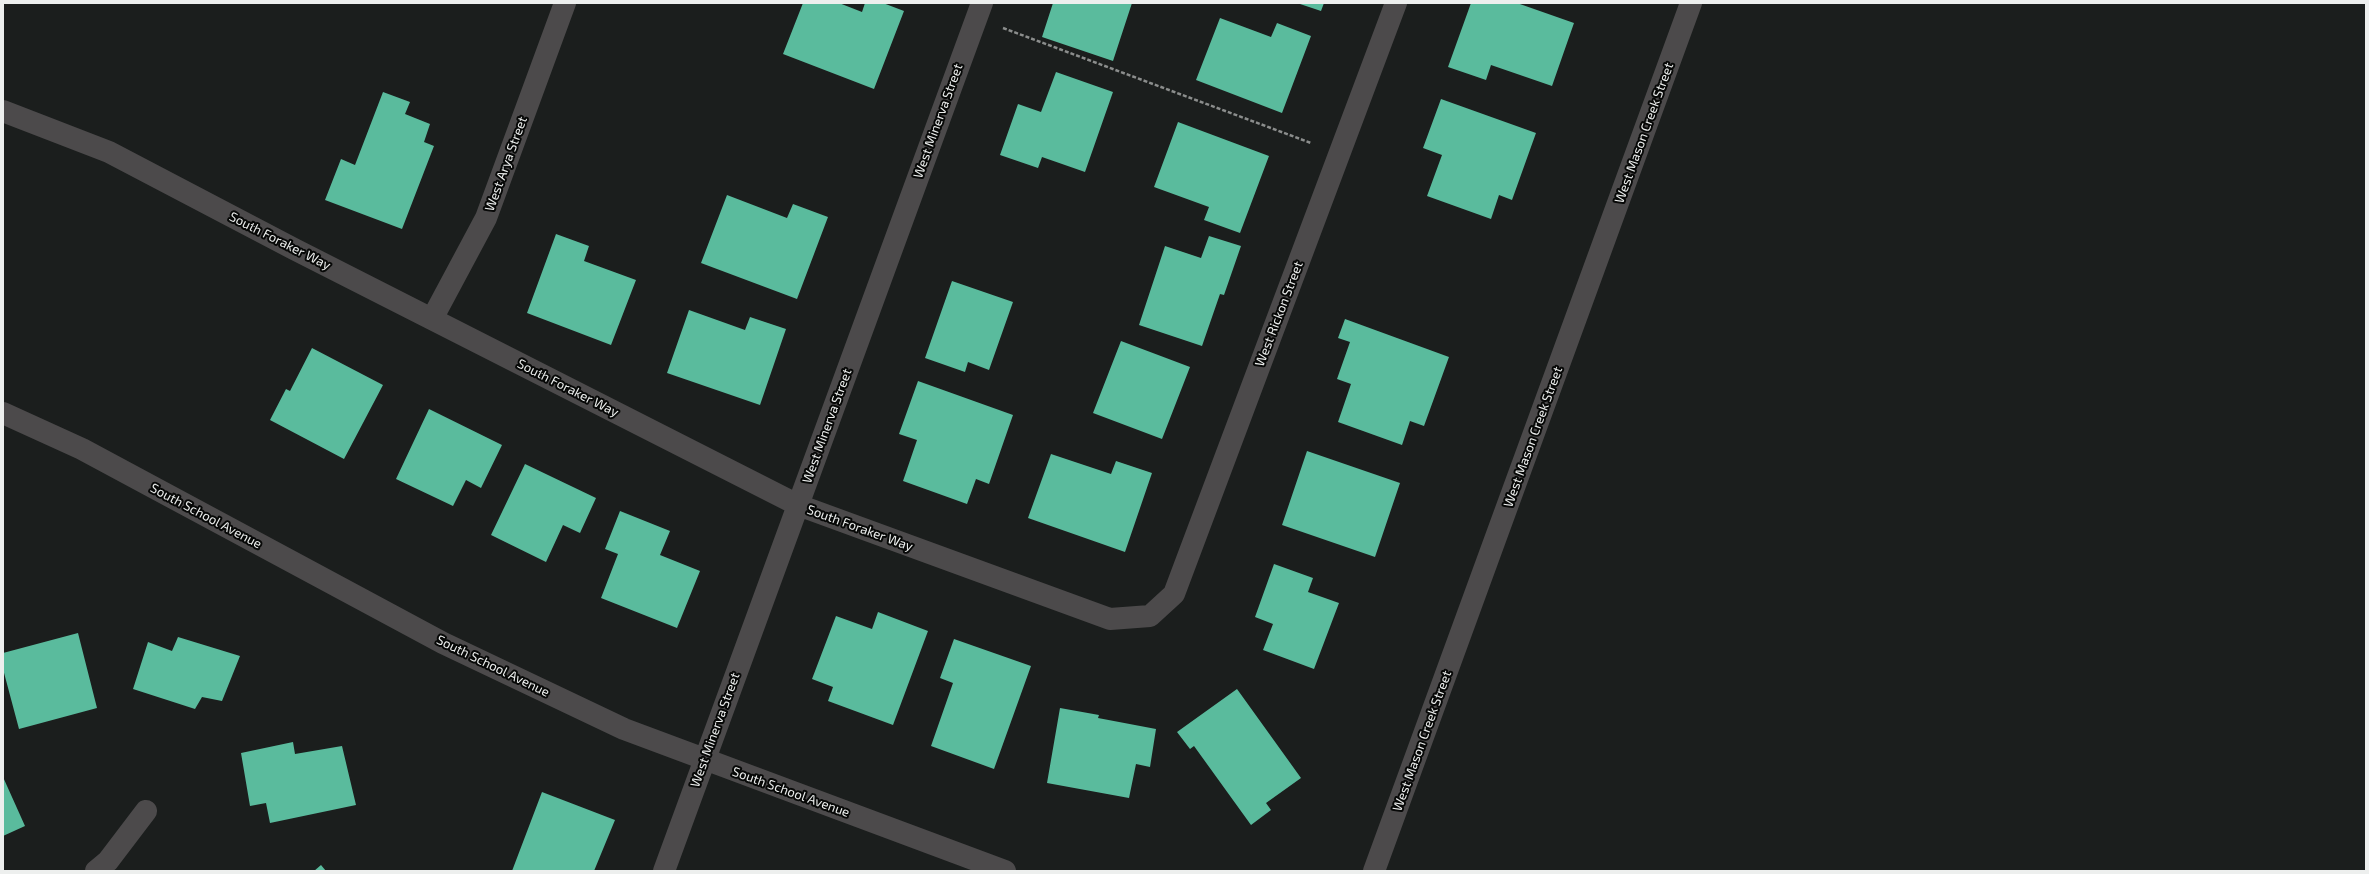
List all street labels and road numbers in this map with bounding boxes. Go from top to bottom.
street label: West Mason Creek Street [1611,61,1677,205]
street label: West Minerva Street [910,62,966,180]
street label: West Arya Street [482,114,530,214]
street label: South Foraker Way [227,209,333,273]
street label: West Rickon Street [1252,259,1306,369]
street label: South Foraker Way [515,356,621,420]
street label: West Mason Creek Street [1500,365,1566,509]
street label: West Minerva Street [799,367,855,485]
street label: South School Avenue [148,480,264,552]
street label: South Foraker Way [805,502,915,554]
street label: South School Avenue [434,632,552,700]
street label: West Mason Creek Street [1389,669,1455,813]
street label: West Minerva Street [687,671,743,789]
street label: South School Avenue [730,764,852,820]

